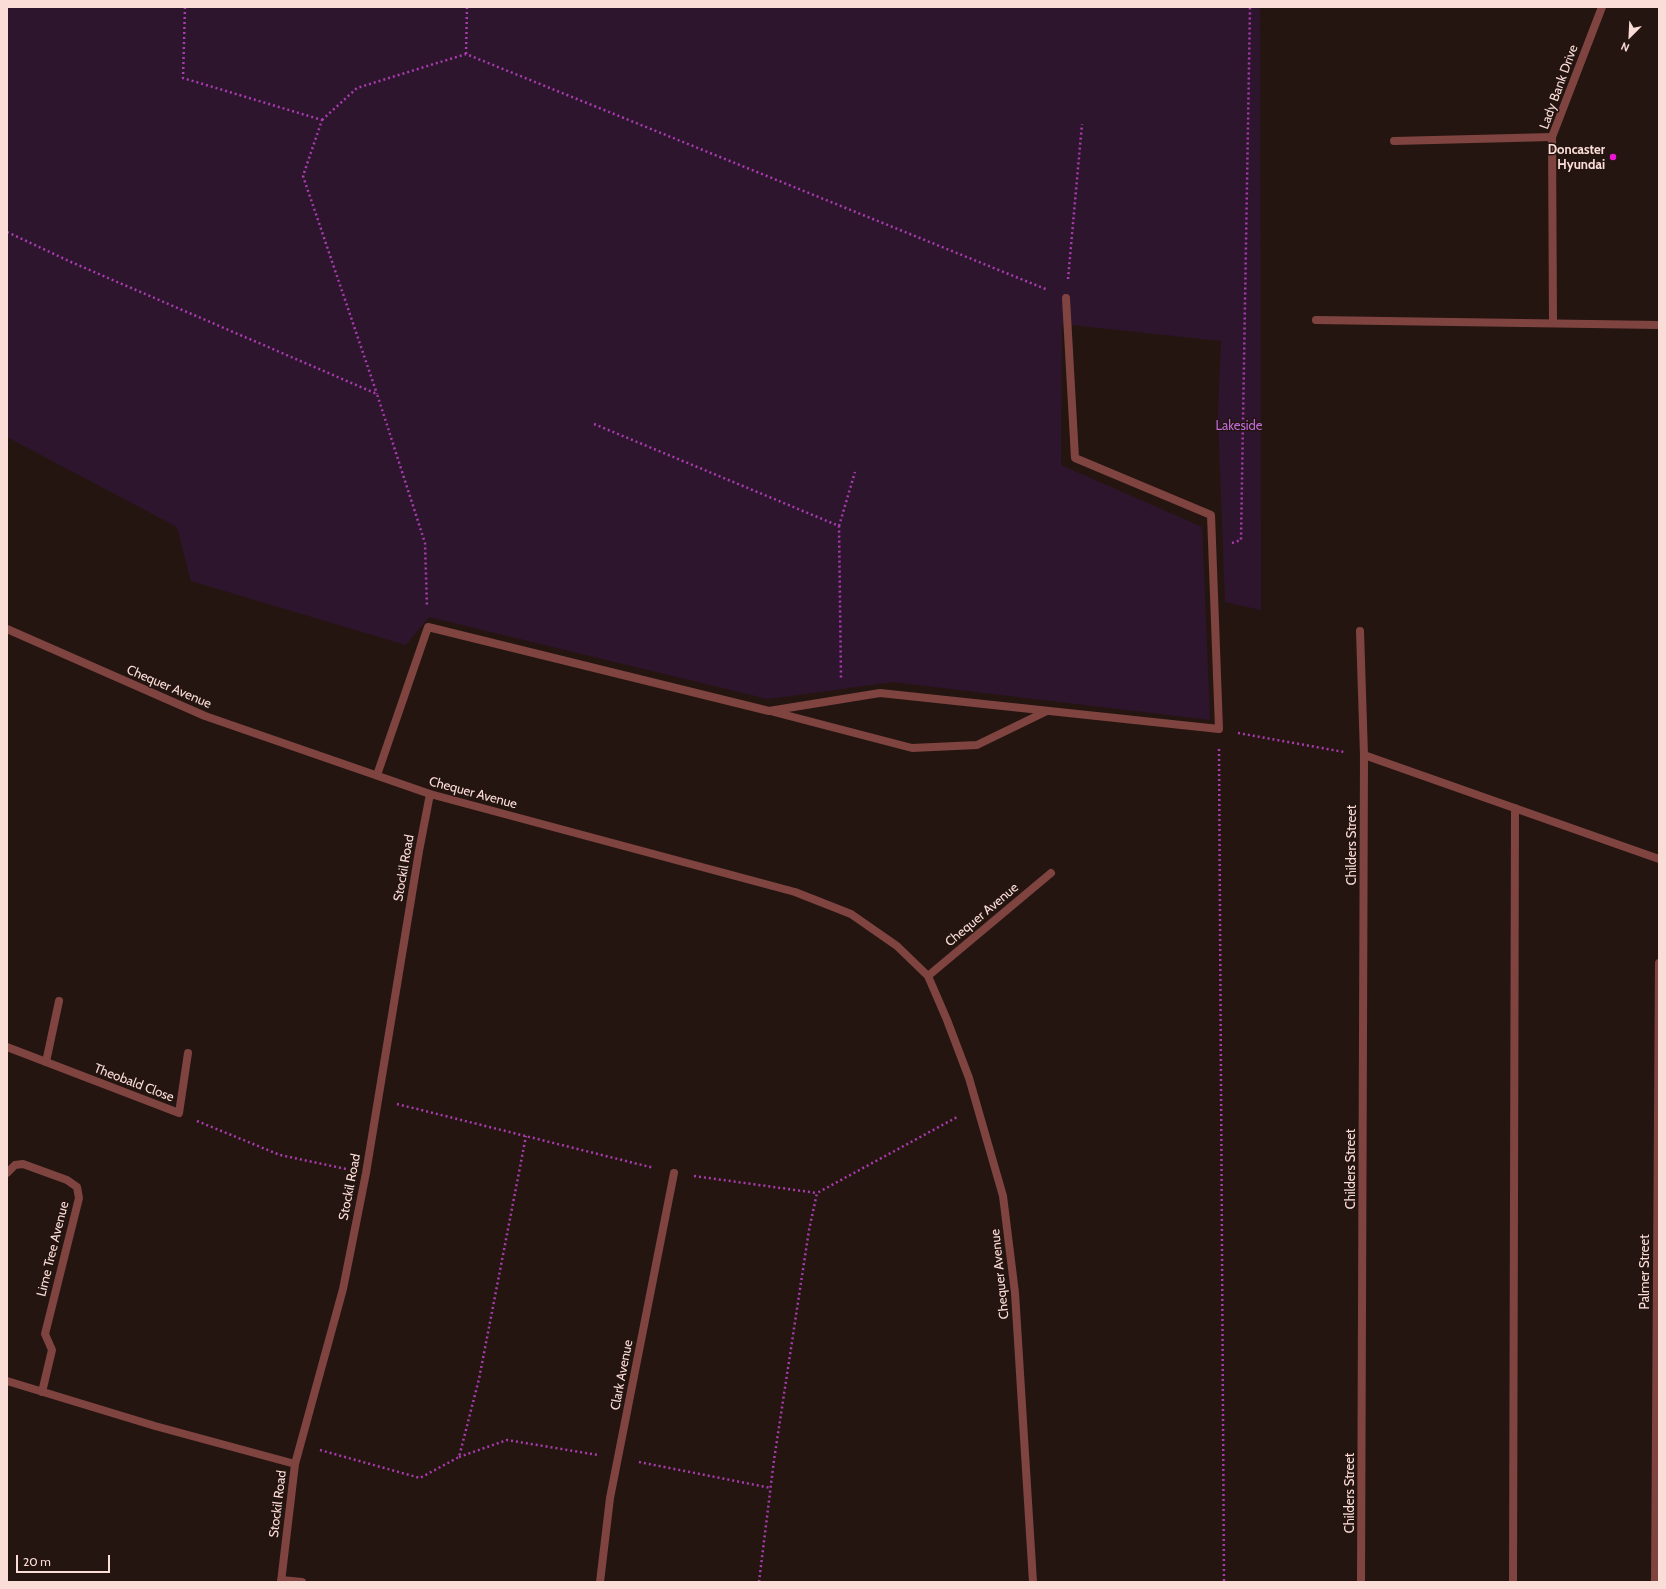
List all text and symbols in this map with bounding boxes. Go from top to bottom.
north arrow [1610,16,1650,56]
text: N [1619,39,1632,55]
street label: Lady Bank Drive [1537,43,1581,131]
place label: Doncaster Hyundai [1548,142,1605,173]
marker: Doncaster Hyundai [1608,152,1618,162]
park label: Lakeside [1216,418,1262,434]
street label: Chequer Avenue [124,662,214,712]
street label: Chequer Avenue [427,774,519,812]
street label: Childers Street [1344,805,1360,885]
street label: Stockil Road [390,833,418,903]
street label: Chequer Avenue [942,880,1022,950]
street label: Theobald Close [92,1061,176,1105]
street label: Childers Street [1343,1129,1359,1209]
street label: Stockil Road [336,1152,364,1222]
street label: Lime Tree Avenue [34,1200,72,1298]
street label: Chequer Avenue [988,1228,1012,1320]
street label: Palmer Street [1637,1234,1653,1310]
street label: Clark Avenue [608,1338,636,1412]
street label: Childers Street [1342,1453,1358,1533]
street label: Stockil Road [266,1470,290,1538]
scale bar [18,1547,112,1573]
text: 20 m [23,1554,51,1569]

